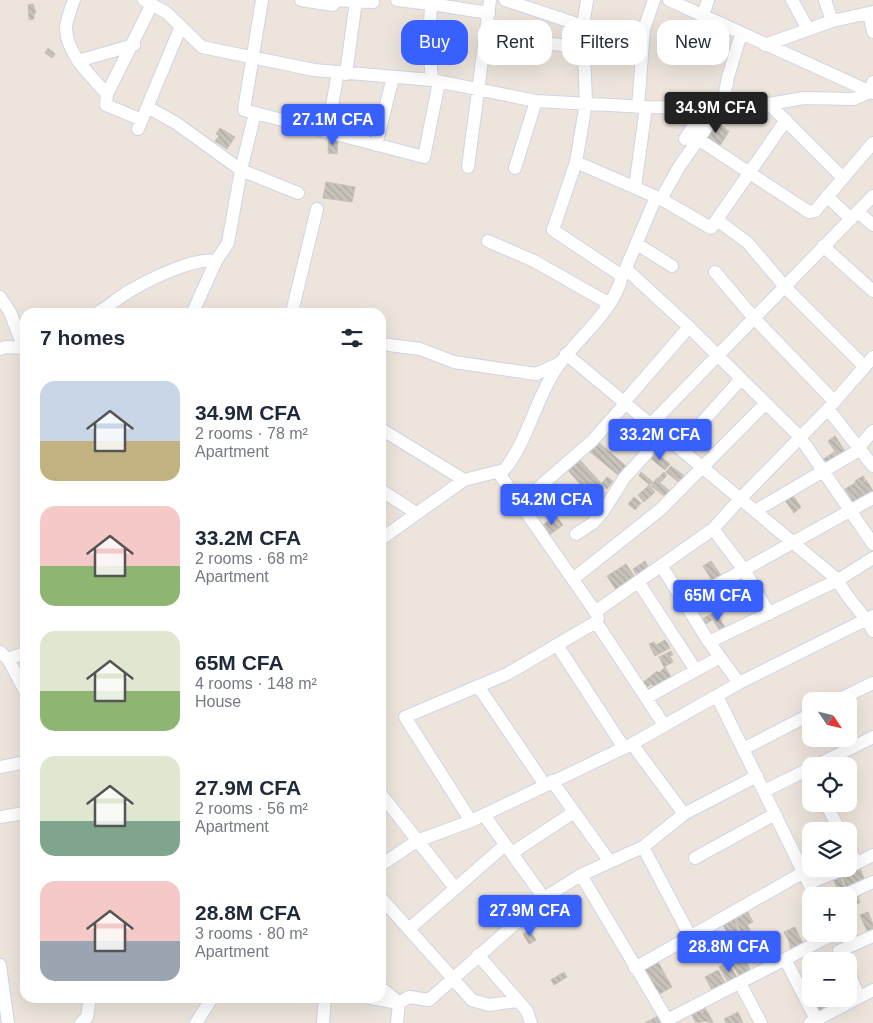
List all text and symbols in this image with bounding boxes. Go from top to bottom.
chip: Buy [401,20,468,65]
chip: Rent [478,20,552,65]
chip: Filters [562,20,647,65]
chip: New [657,20,729,65]
pin: 34.9M CFA [659,92,773,134]
text: 34.9M CFA [676,99,756,116]
pin: 27.1M CFA [276,104,390,146]
text: 27.1M CFA [293,111,373,128]
icon: filters [338,324,366,352]
text: 7 homes [40,326,125,349]
icon: home [80,401,140,461]
text: 34.9M CFA [195,401,301,424]
pin: 33.2M CFA [603,418,717,461]
text: 2 rooms · 78 m² [195,425,308,442]
text: 33.2M CFA [620,426,700,443]
text: Apartment [195,443,269,460]
pin: 54.2M CFA [495,484,609,526]
text: 54.2M CFA [512,491,592,508]
icon: home [80,526,140,586]
text: 33.2M CFA [195,526,301,549]
text: 2 rooms · 68 m² [195,550,308,567]
text: Apartment [195,568,269,585]
pin: 65M CFA [672,580,764,622]
text: 65M CFA [684,587,752,604]
icon: home [80,651,140,711]
text: 65M CFA [195,651,284,674]
text: 4 rooms · 148 m² [195,675,317,692]
north arrow [802,692,858,748]
map controls [802,692,857,1007]
text: House [195,693,241,710]
button: locate [802,757,857,812]
icon: home [80,776,140,836]
text: 27.9M CFA [195,776,301,799]
text: 2 rooms · 56 m² [195,800,308,817]
text: Apartment [195,818,269,835]
button: layers [802,822,857,877]
button: + [802,887,857,942]
pin: 27.9M CFA [473,894,587,937]
icon: home [80,901,140,961]
text: 28.8M CFA [195,901,301,924]
text: 27.9M CFA [490,902,570,919]
text: 3 rooms · 80 m² [195,925,308,942]
pin: 28.8M CFA [672,930,786,973]
text: 28.8M CFA [689,938,769,955]
text: Apartment [195,943,269,960]
button: − [802,952,857,1007]

